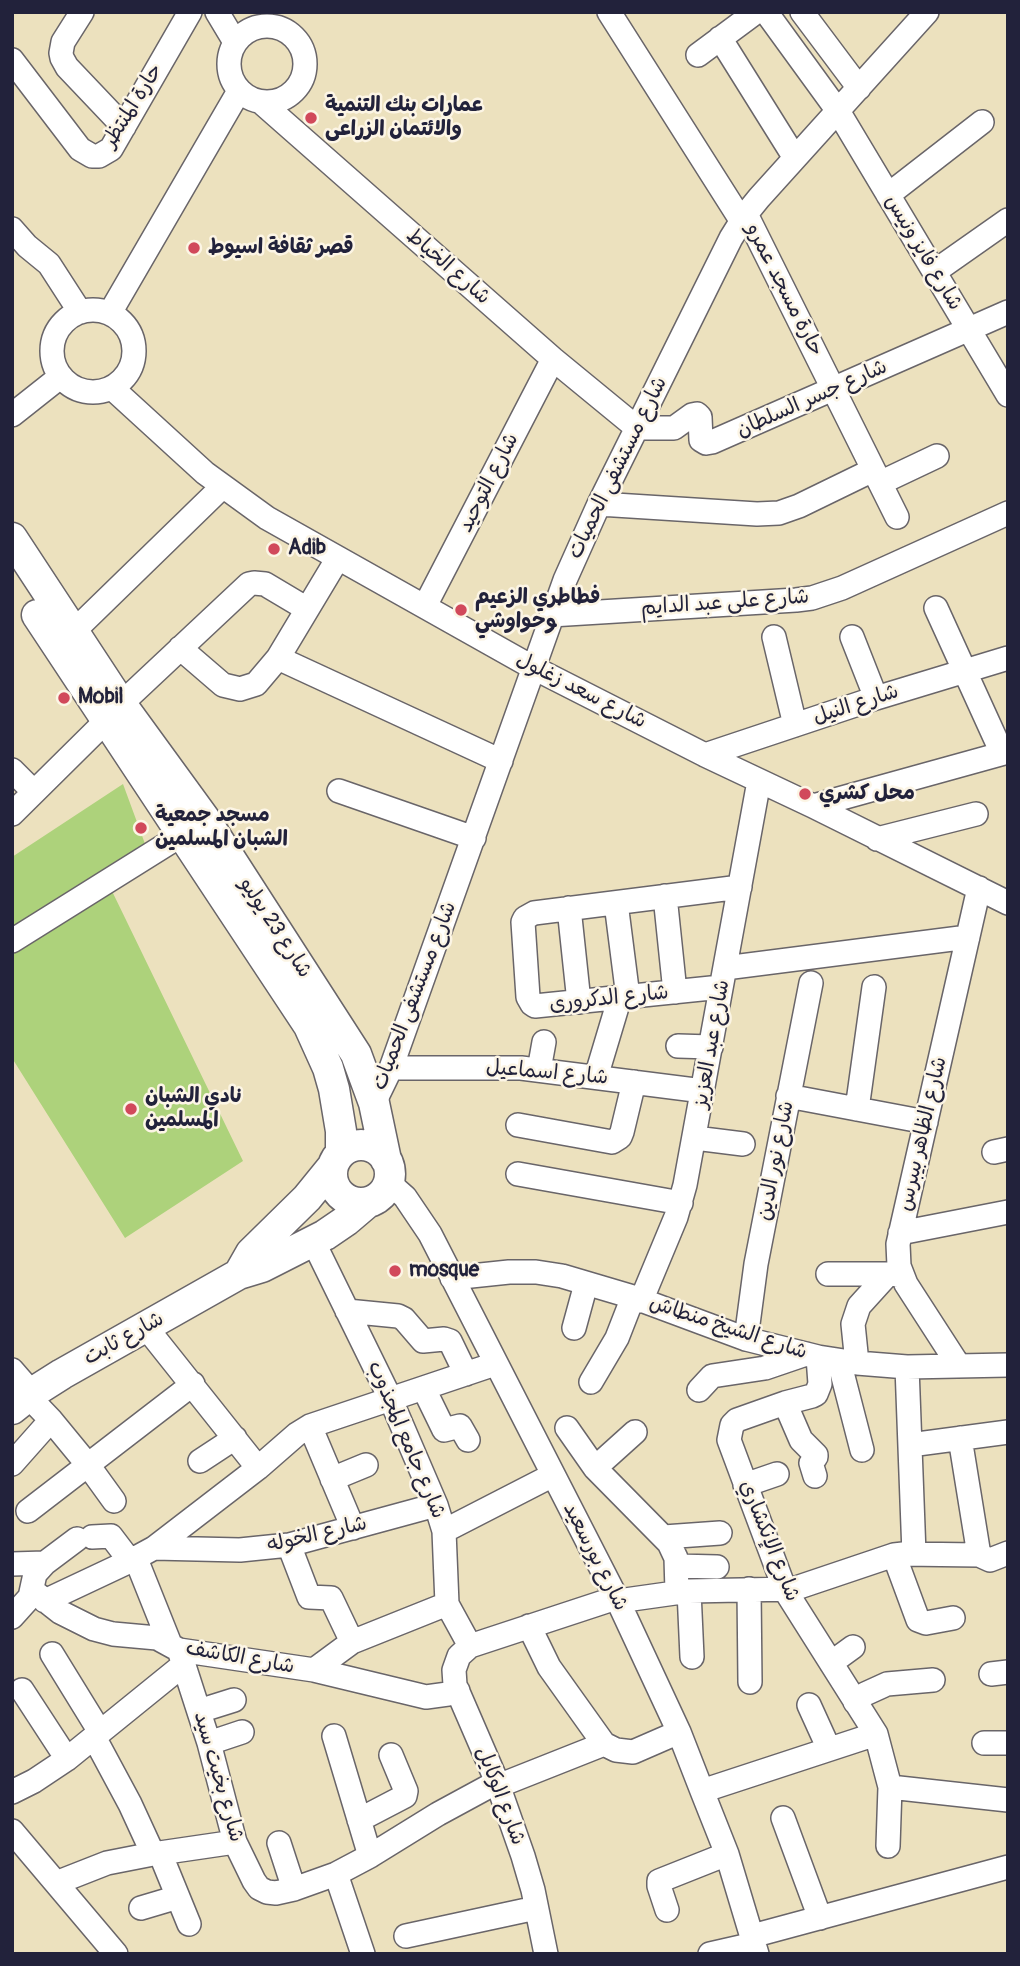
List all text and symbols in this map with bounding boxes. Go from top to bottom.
street label: حارة المنتظر [97,59,169,153]
place label: عمارات بنك التنمية والائتمان الزراعى [325,93,484,143]
marker: عمارات بنك التنمية والائتمان الزراعى [303,110,319,126]
street label: شارع فايز ونيس [879,191,967,315]
street label: حارة مسجد عمرو [740,219,828,361]
street label: شارع الخياط [401,224,495,310]
place label: قصر ثقافة اسيوط [208,235,354,261]
marker: قصر ثقافة اسيوط [186,240,202,256]
street label: شارع جسر السلطان [733,354,891,444]
street label: شارع مستشفى الحميات [563,373,673,563]
street label: شارع التوحيد [453,429,525,537]
place label: Adib [288,536,326,562]
marker: Adib [266,541,282,557]
place label: فطاطري الزعيم وحواوشي [475,585,600,635]
street label: شارع على عبد الدايم [640,585,810,621]
marker: فطاطري الزعيم وحواوشي [453,602,469,618]
street label: شارع سعد زغلول [512,647,650,735]
street label: شارع النيل [810,679,902,731]
place label: Mobil [78,685,123,711]
marker: Mobil [56,690,72,706]
place label: محل كشري [819,781,915,807]
marker: محل كشري [797,786,813,802]
place label: مسجد جمعية الشبان المسلمين [155,803,288,853]
marker: مسجد جمعية الشبان المسلمين [133,820,149,836]
street label: شارع 23 يوليو [233,873,317,983]
street label: شارع مستشفى الحميات [367,898,463,1094]
street label: شارع عبد العزيز [688,978,736,1110]
street label: شارع الدكرورى [548,980,670,1018]
street label: شارع الظاهر بيبرس [893,1054,953,1214]
street label: شارع اسماعيل [485,1055,609,1091]
place label: نادي الشبان المسلمين [145,1084,242,1134]
street label: شارع نور الدين [752,1099,800,1223]
marker: نادي الشبان المسلمين [123,1101,139,1117]
place label: mosque [409,1258,479,1284]
marker: mosque [387,1263,403,1279]
street label: شارع الشيخ منطاش [646,1291,810,1365]
street label: شارع ثابت [80,1307,168,1371]
street label: شارع جامع المجذوب [361,1357,451,1523]
street label: شارع الإنكشاري [733,1477,805,1605]
street label: شارع بورسعيد [557,1499,633,1615]
street label: شارع الخوله [265,1511,369,1559]
street label: شارع الكاشف [184,1636,296,1680]
street label: شارع بخيت سيد [187,1709,249,1845]
street label: شارع الوكايل [470,1743,530,1849]

